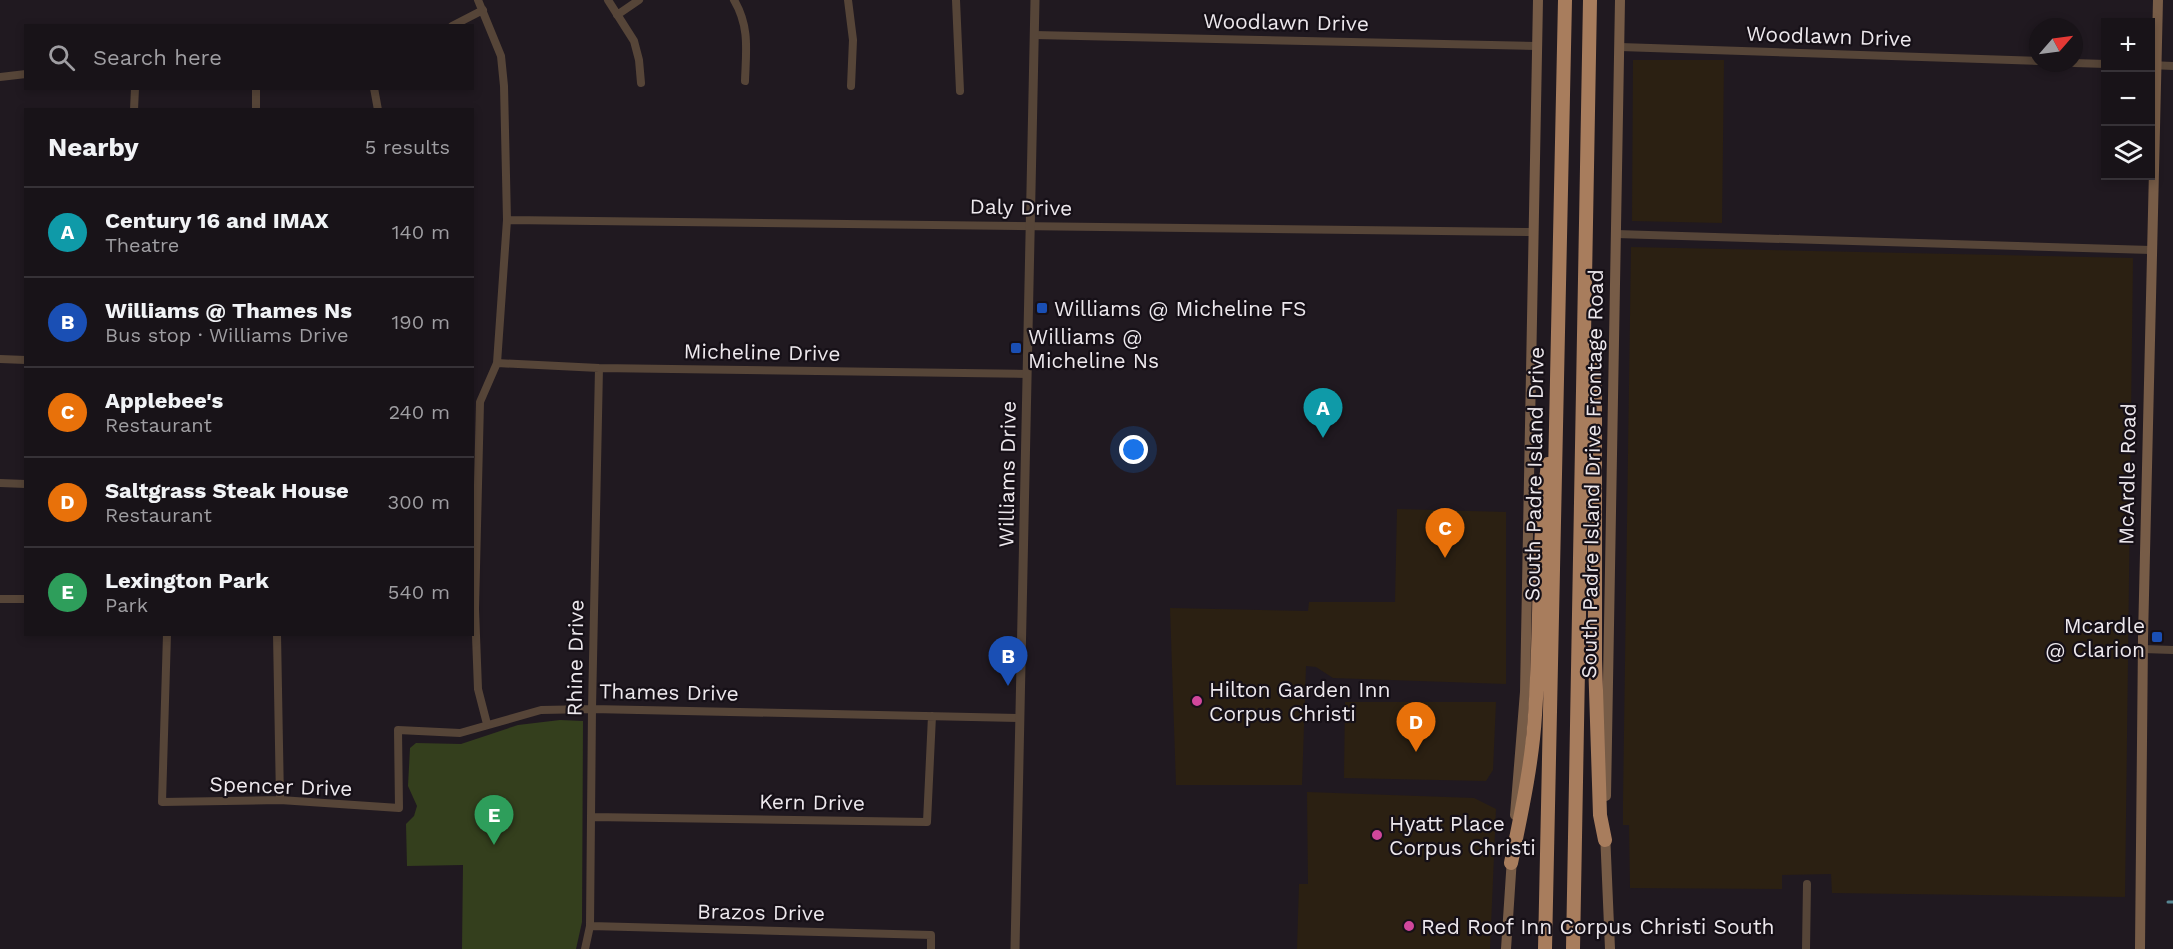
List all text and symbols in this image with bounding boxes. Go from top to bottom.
street label: Woodlawn Drive [1203,8,1369,36]
north arrow [2029,18,2083,72]
map controls [2101,18,2155,180]
button: + [2101,18,2155,72]
street label: Woodlawn Drive [1746,21,1912,51]
search box [24,24,474,90]
icon: search [45,41,78,74]
text: Search here [93,45,222,70]
button: − [2101,72,2155,126]
button: layers [2101,126,2155,180]
text: Nearby [48,132,139,162]
text: 5 results [365,135,450,159]
street label: Daly Drive [969,194,1073,220]
text: Century 16 and IMAX [105,208,329,233]
text: A [61,220,74,244]
text: 140 m [392,220,450,244]
text: Theatre [105,233,179,257]
street label: South Padre Island Drive Frontage Road [1576,269,1608,679]
place label: Williams @ Micheline FS [1054,296,1307,321]
text: Williams @ Thames Ns [105,298,352,323]
marker: Williams @ Micheline FS [1035,301,1049,315]
text: B [61,310,74,334]
text: 190 m [392,310,450,334]
text: Bus stop · Williams Drive [105,323,348,347]
place label: Williams @ Micheline Ns [1028,324,1159,373]
street label: Micheline Drive [683,338,841,366]
marker: Williams @ Micheline Ns [1009,341,1023,355]
street label: South Padre Island Drive [1519,347,1549,601]
text: Applebee's [105,388,223,413]
pin: A [1304,388,1342,438]
text: C [61,400,74,424]
text: 240 m [388,400,450,424]
street label: Williams Drive [993,401,1021,547]
street label: McArdle Road [2113,403,2141,545]
text: Restaurant [105,413,212,437]
your location [1119,435,1148,464]
text: Saltgrass Steak House [105,478,349,503]
text: D [60,490,75,514]
text: 300 m [388,490,450,514]
text: Restaurant [105,503,212,527]
pin: C [1426,508,1464,558]
text: Lexington Park [105,568,269,593]
text: E [61,580,74,604]
text: 540 m [388,580,450,604]
text: Park [105,593,148,617]
street label: Rhine Drive [561,599,589,717]
place label: Mcardle @ Clarion [2045,613,2145,662]
marker: Mcardle @ Clarion [2150,630,2164,644]
pin: B [988,636,1028,686]
place label: Hilton Garden Inn Corpus Christi [1209,677,1390,726]
street label: Thames Drive [599,678,739,706]
marker: Hilton Garden Inn Corpus Christi [1190,694,1204,708]
pin: D [1396,702,1436,752]
street label: Spencer Drive [209,771,353,801]
street label: Kern Drive [759,789,865,815]
pin: E [474,796,514,845]
place label: Hyatt Place Corpus Christi [1389,811,1536,860]
marker: Hyatt Place Corpus Christi [1370,828,1384,842]
street label: Brazos Drive [697,898,825,926]
place label: Red Roof Inn Corpus Christi South [1421,914,1774,939]
marker: Red Roof Inn Corpus Christi South [1402,919,1416,933]

